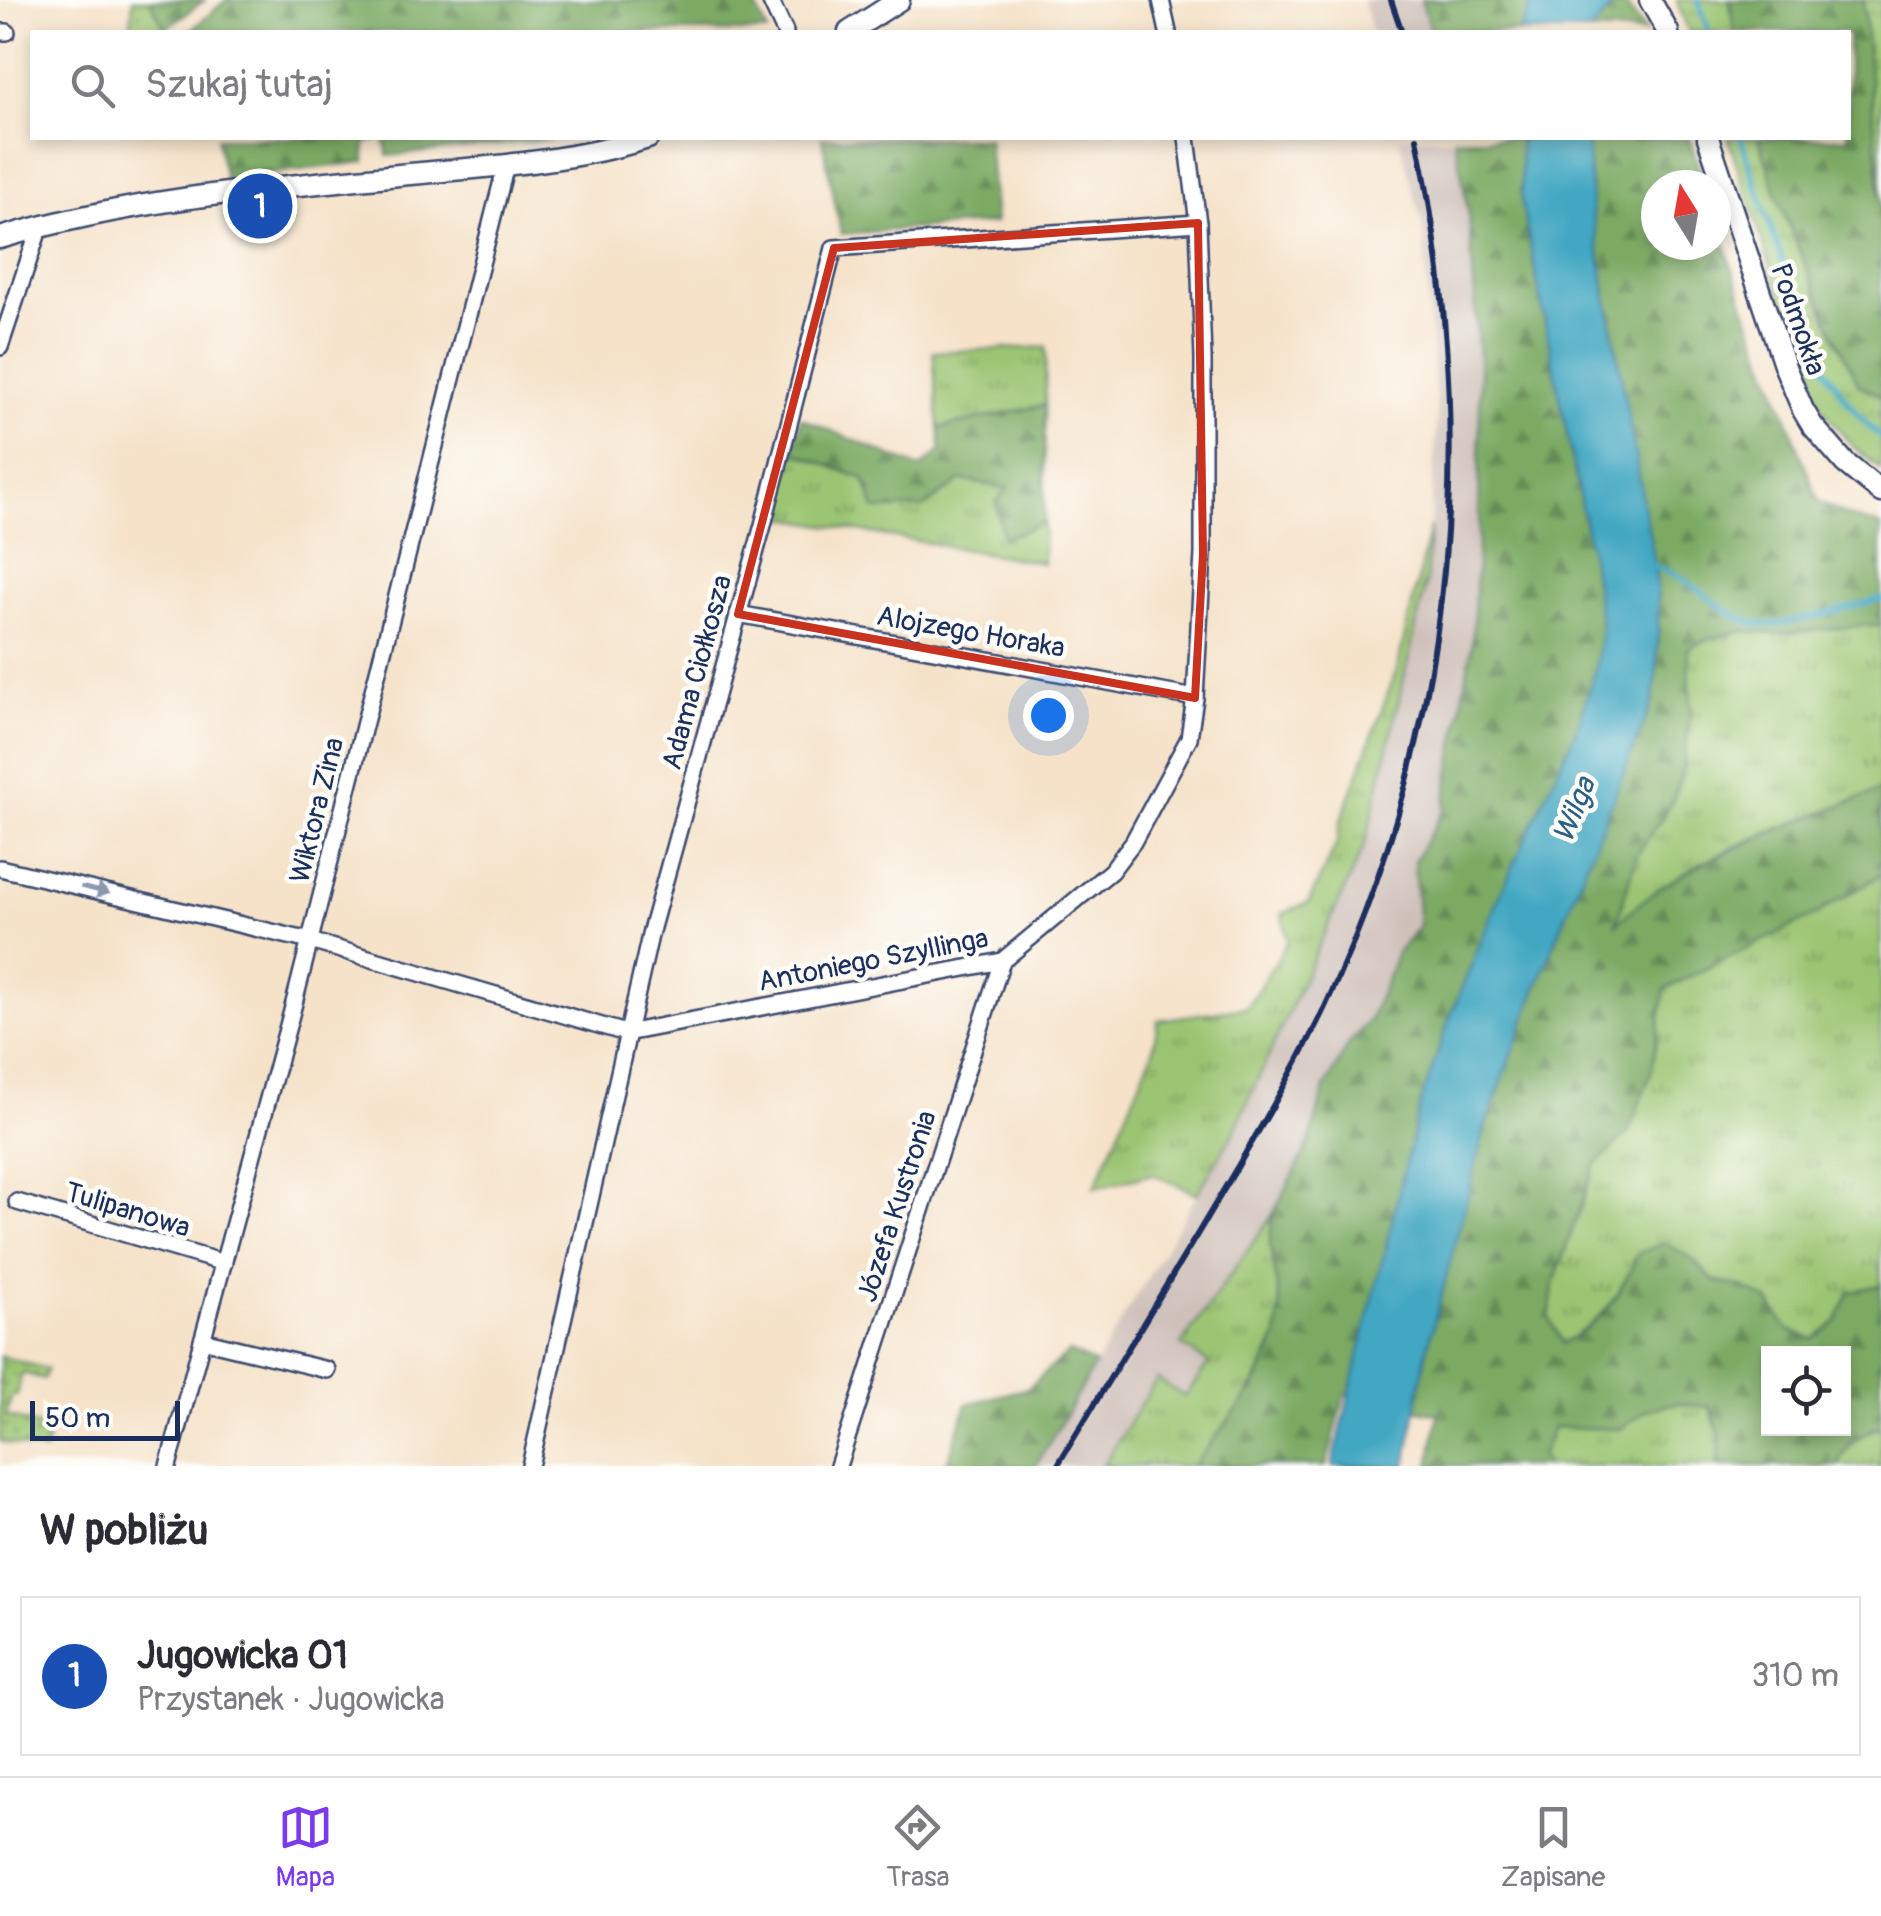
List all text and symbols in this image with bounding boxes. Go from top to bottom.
search box [30,30,1851,140]
icon: search [65,58,120,113]
text: Szukaj tutaj [145,61,333,109]
pin: 1 [228,168,292,244]
north arrow [1641,170,1731,260]
street label: Podmokła [1762,259,1833,380]
street label: Adama Ciołkosza [655,571,740,773]
street label: Alojzego Horaka [874,599,1068,666]
your location [1023,690,1074,741]
street label: Wiktora Zina [282,734,352,887]
water label: Wilga [1545,770,1605,848]
one-way arrow [80,883,111,898]
street label: Antoniego Szyllinga [755,921,991,1000]
street label: Józefa Kustronia [850,1106,945,1307]
street label: Tulipanowa [61,1175,194,1246]
map controls [1761,1346,1851,1436]
button: locate [1761,1346,1851,1436]
scale bar [30,1396,180,1440]
text: 50 m [45,1401,110,1436]
text: W pobliżu [40,1505,208,1557]
text: Jugowicka 01 [137,1632,348,1680]
text: 1 [68,1656,81,1696]
text: 310 m [1751,1656,1839,1696]
text: Przystanek · Jugowicka [137,1680,445,1720]
tab: Mapa [276,1800,335,1895]
tab: Trasa [886,1800,949,1895]
tab: Zapisane [1501,1800,1605,1895]

